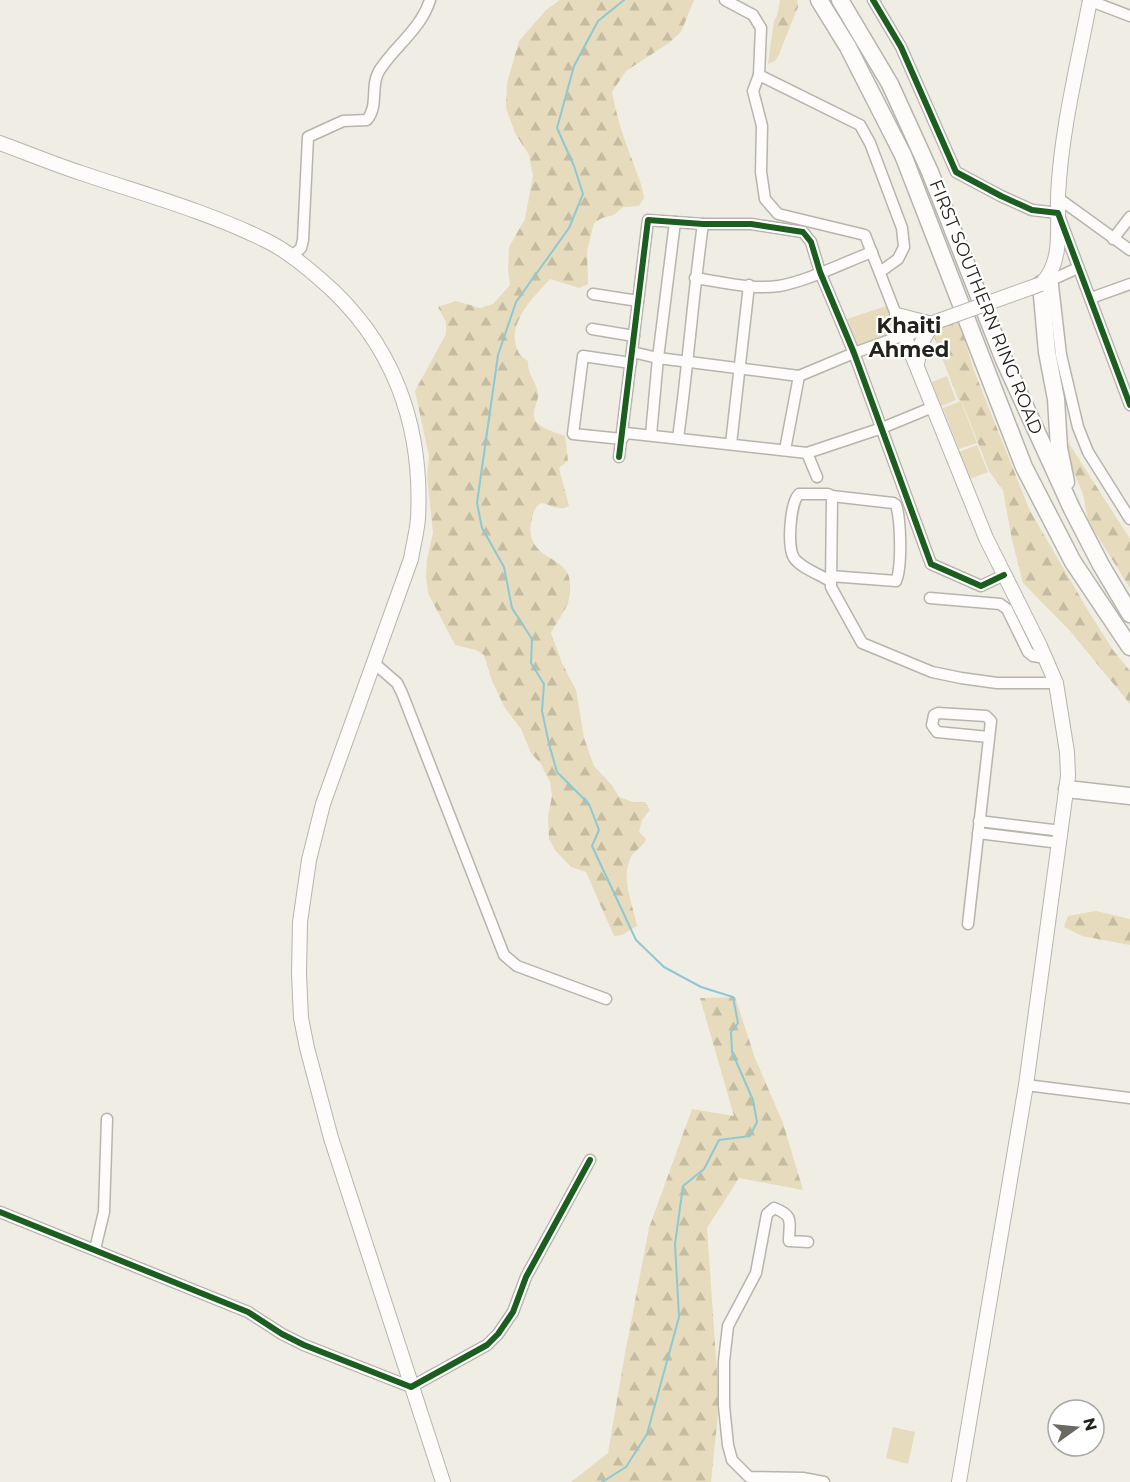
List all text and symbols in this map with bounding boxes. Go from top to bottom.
street label: FIRST SOUTHERN RING ROAD [925,176,1047,438]
district label: Khaiti Ahmed [868,313,949,362]
north arrow [1046,1398,1106,1458]
text: N [1079,1416,1101,1433]

